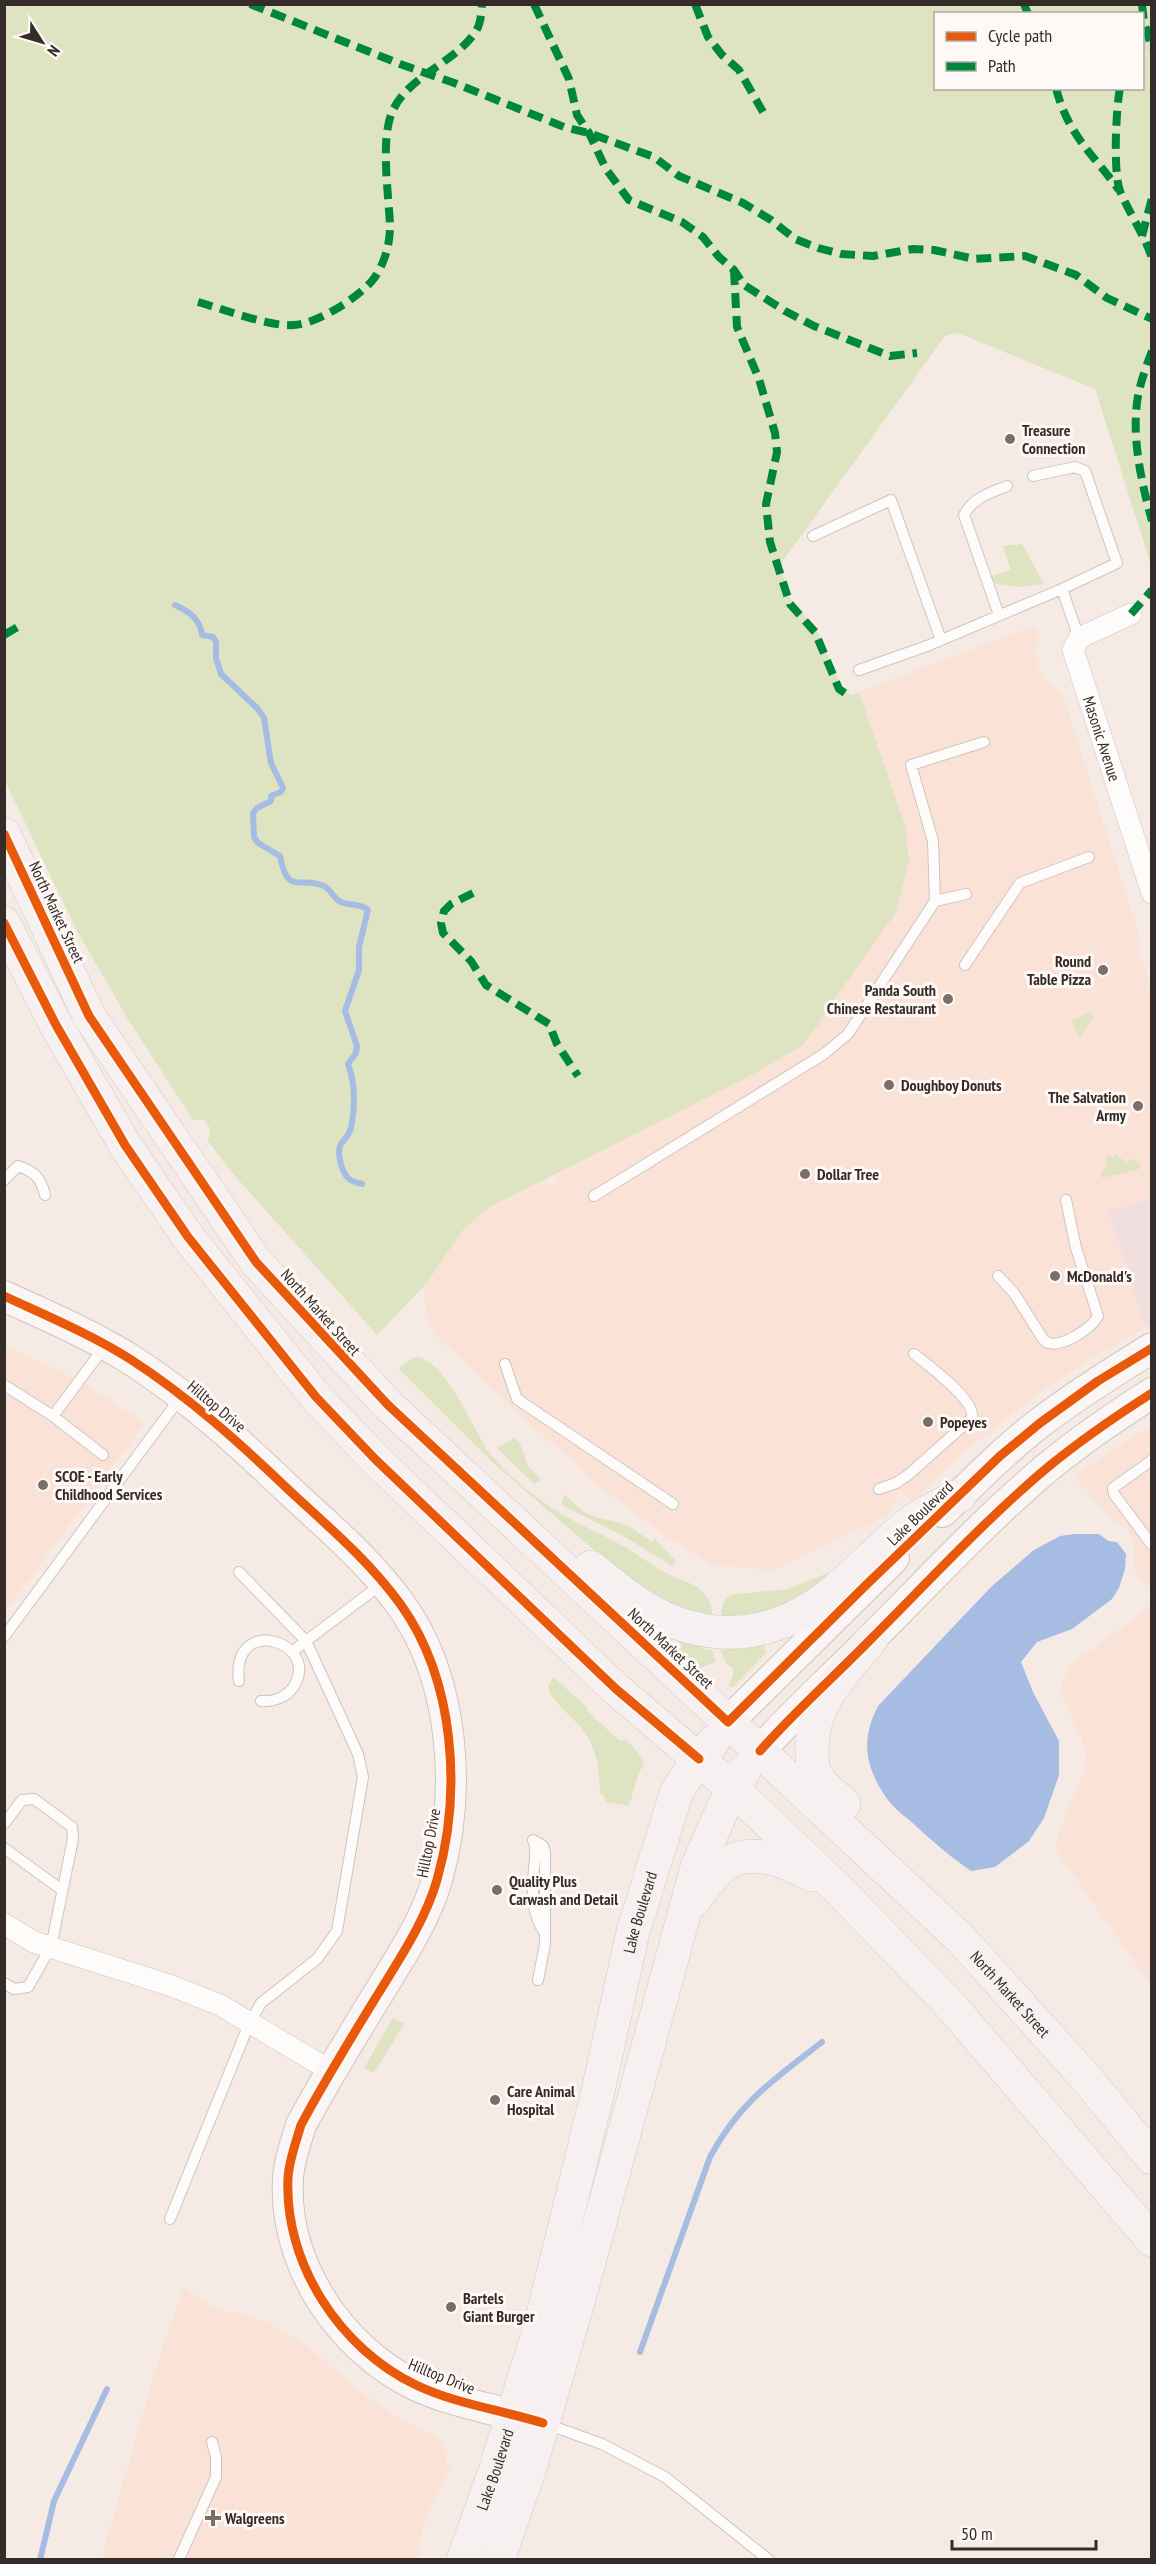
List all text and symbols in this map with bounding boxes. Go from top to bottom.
north arrow [12,12,72,72]
legend [934,12,1144,90]
text: Cycle path [988,24,1052,47]
text: N [43,42,65,60]
text: Path [988,54,1016,77]
place label: Treasure Connection [1022,420,1085,458]
marker: Treasure Connection [1003,432,1017,446]
street label: Masonic Avenue [1079,694,1125,784]
street label: North Market Street [25,858,89,966]
place label: Round Table Pizza [1027,951,1091,989]
marker: Round Table Pizza [1096,963,1110,977]
place label: Panda South Chinese Restaurant [827,980,936,1018]
marker: Panda South Chinese Restaurant [941,992,955,1006]
place label: Doughboy Donuts [901,1075,1002,1095]
marker: Doughboy Donuts [882,1078,896,1092]
place label: The Salvation Army [1048,1087,1127,1125]
marker: The Salvation Army [1131,1099,1145,1113]
place label: Dollar Tree [817,1164,879,1184]
marker: Dollar Tree [798,1167,812,1181]
street label: North Market Street [277,1265,366,1360]
place label: McDonald's [1067,1266,1132,1286]
marker: McDonald's [1048,1269,1062,1283]
street label: Hilltop Drive [184,1376,250,1436]
place label: Popeyes [940,1412,987,1432]
marker: Popeyes [921,1415,935,1429]
place label: SCOE - Early Childhood Services [55,1466,163,1504]
street label: Lake Boulevard [883,1477,957,1549]
marker: SCOE - Early Childhood Services [36,1478,50,1492]
street label: North Market Street [624,1603,718,1693]
street label: Hilltop Drive [411,1807,445,1879]
street label: Lake Boulevard [619,1869,661,1955]
place label: Quality Plus Carwash and Detail [509,1871,618,1909]
marker: Quality Plus Carwash and Detail [490,1883,504,1897]
street label: North Market Street [966,1946,1055,2042]
place label: Care Animal Hospital [507,2081,575,2119]
marker: Care Animal Hospital [488,2093,502,2107]
place label: Bartels Giant Burger [463,2288,535,2326]
marker: Bartels Giant Burger [444,2300,458,2314]
street label: Hilltop Drive [406,2354,478,2398]
street label: Lake Boulevard [472,2426,518,2513]
place label: Walgreens [224,2508,285,2528]
marker: Walgreens [206,2511,220,2525]
scale bar [952,2513,1096,2551]
text: 50 m [961,2522,993,2545]

